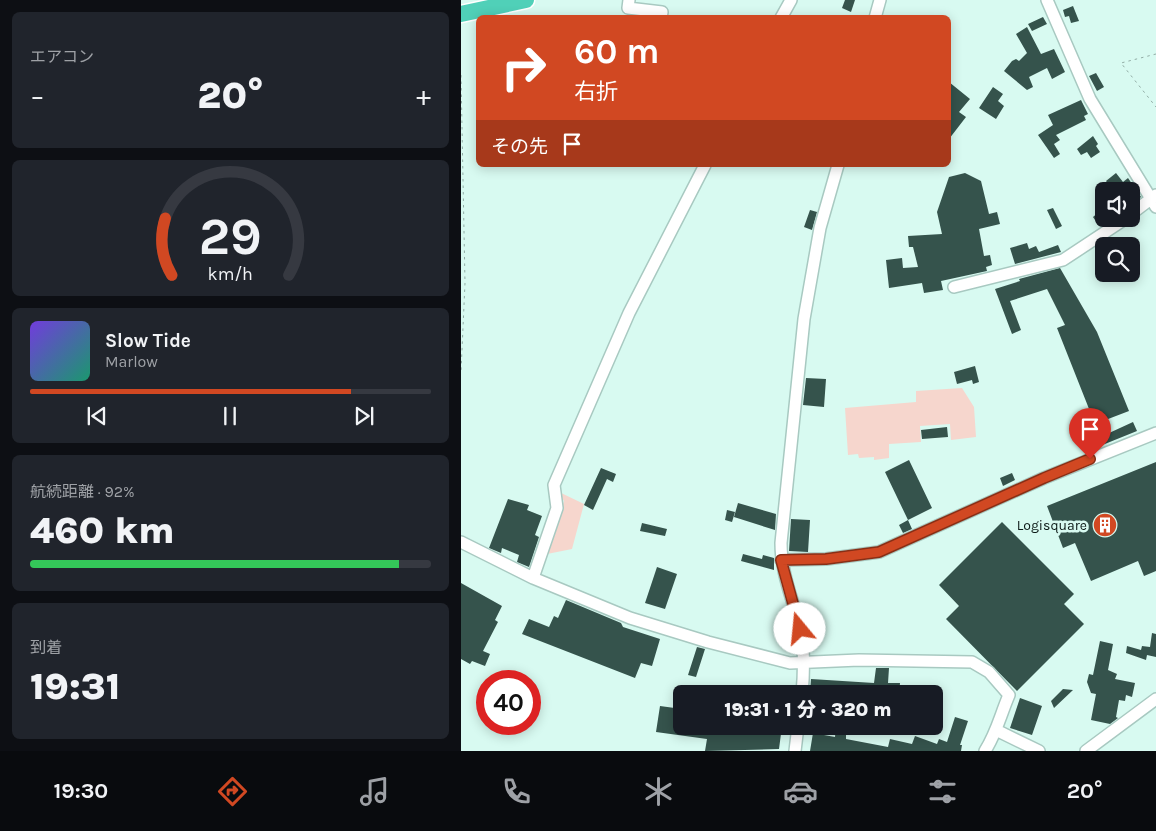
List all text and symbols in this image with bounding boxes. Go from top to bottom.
text: 60 m [574,31,659,72]
icon: right [491,35,556,100]
text: エアコン [30,47,94,66]
text: 20° [197,73,264,118]
text: − [30,79,45,112]
text: + [416,79,431,112]
text: 右折 [574,79,618,105]
icon: arrive [558,130,586,158]
text: その先 [491,136,548,158]
map controls [1095,182,1140,282]
button: sound [1095,182,1140,227]
text: 29 [199,206,262,267]
button: search [1095,237,1140,282]
text: km/h [208,264,253,285]
text: Slow Tide [105,330,191,352]
text: Marlow [105,352,158,371]
icon: previous [83,402,111,430]
icon: pause [216,402,244,430]
icon: next [350,402,378,430]
pin [1069,408,1111,459]
icon: arrive [1076,415,1104,443]
text: 航続距離 · 92% [30,482,135,501]
text: 460 km [30,508,175,553]
building icon: Logisquare [1092,512,1118,538]
place label: Logisquare [1017,517,1087,534]
position arrow [773,602,825,654]
text: 到着 [30,638,62,657]
text: 19:31 [30,664,120,709]
speed limit sign: 40 [476,670,541,735]
text: 19:31 · 1 分 · 320 m [724,699,892,721]
icon: directions [215,774,250,809]
icon: music [357,774,392,809]
icon: phone [499,774,534,809]
icon: climate [641,774,676,809]
icon: car [783,774,818,809]
icon: filters [925,774,960,809]
text: 19:30 [53,778,108,804]
text: 20° [1067,778,1102,804]

